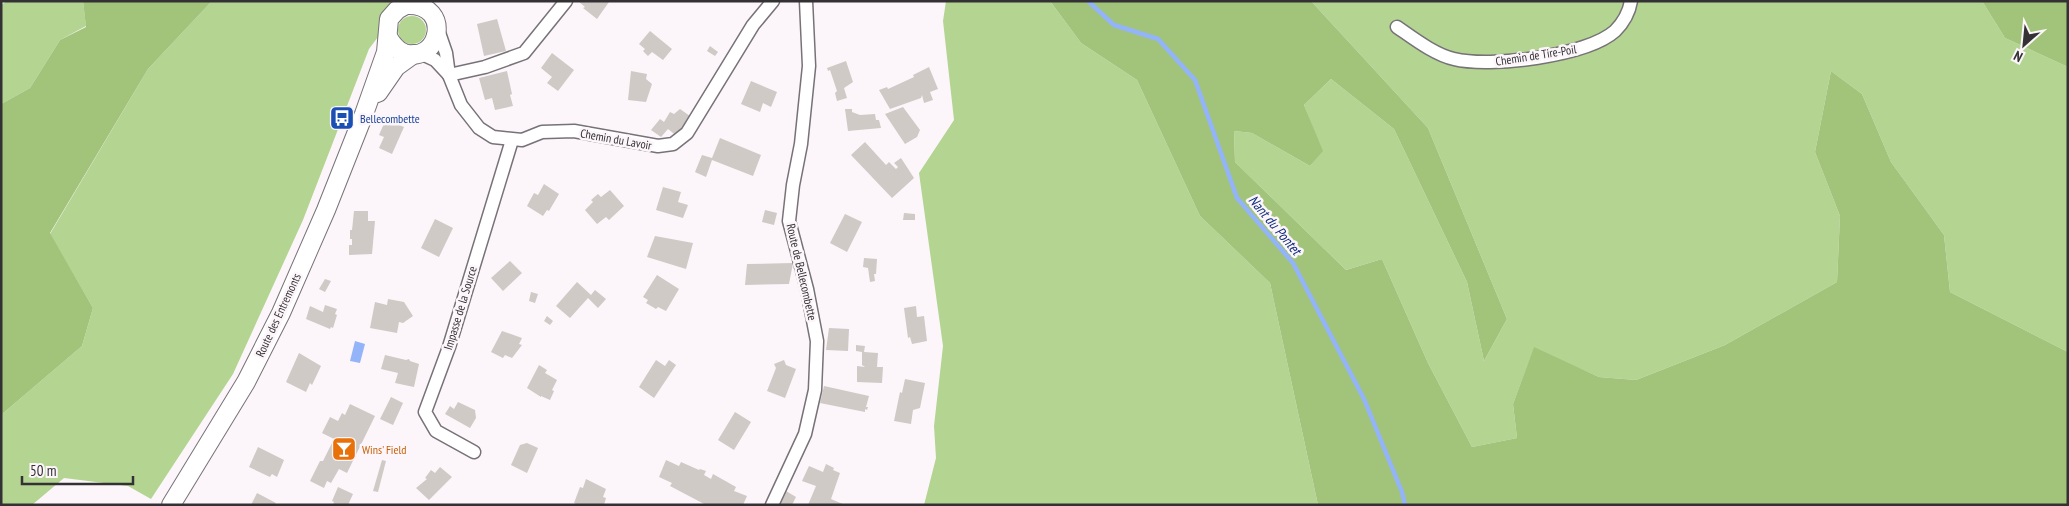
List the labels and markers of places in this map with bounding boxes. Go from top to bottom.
bus stop icon: Bellecombette [329,105,355,131]
place label: Bellecombette [360,111,420,126]
bar icon: Wins' Field [331,436,357,462]
place label: Wins' Field [362,442,406,457]

